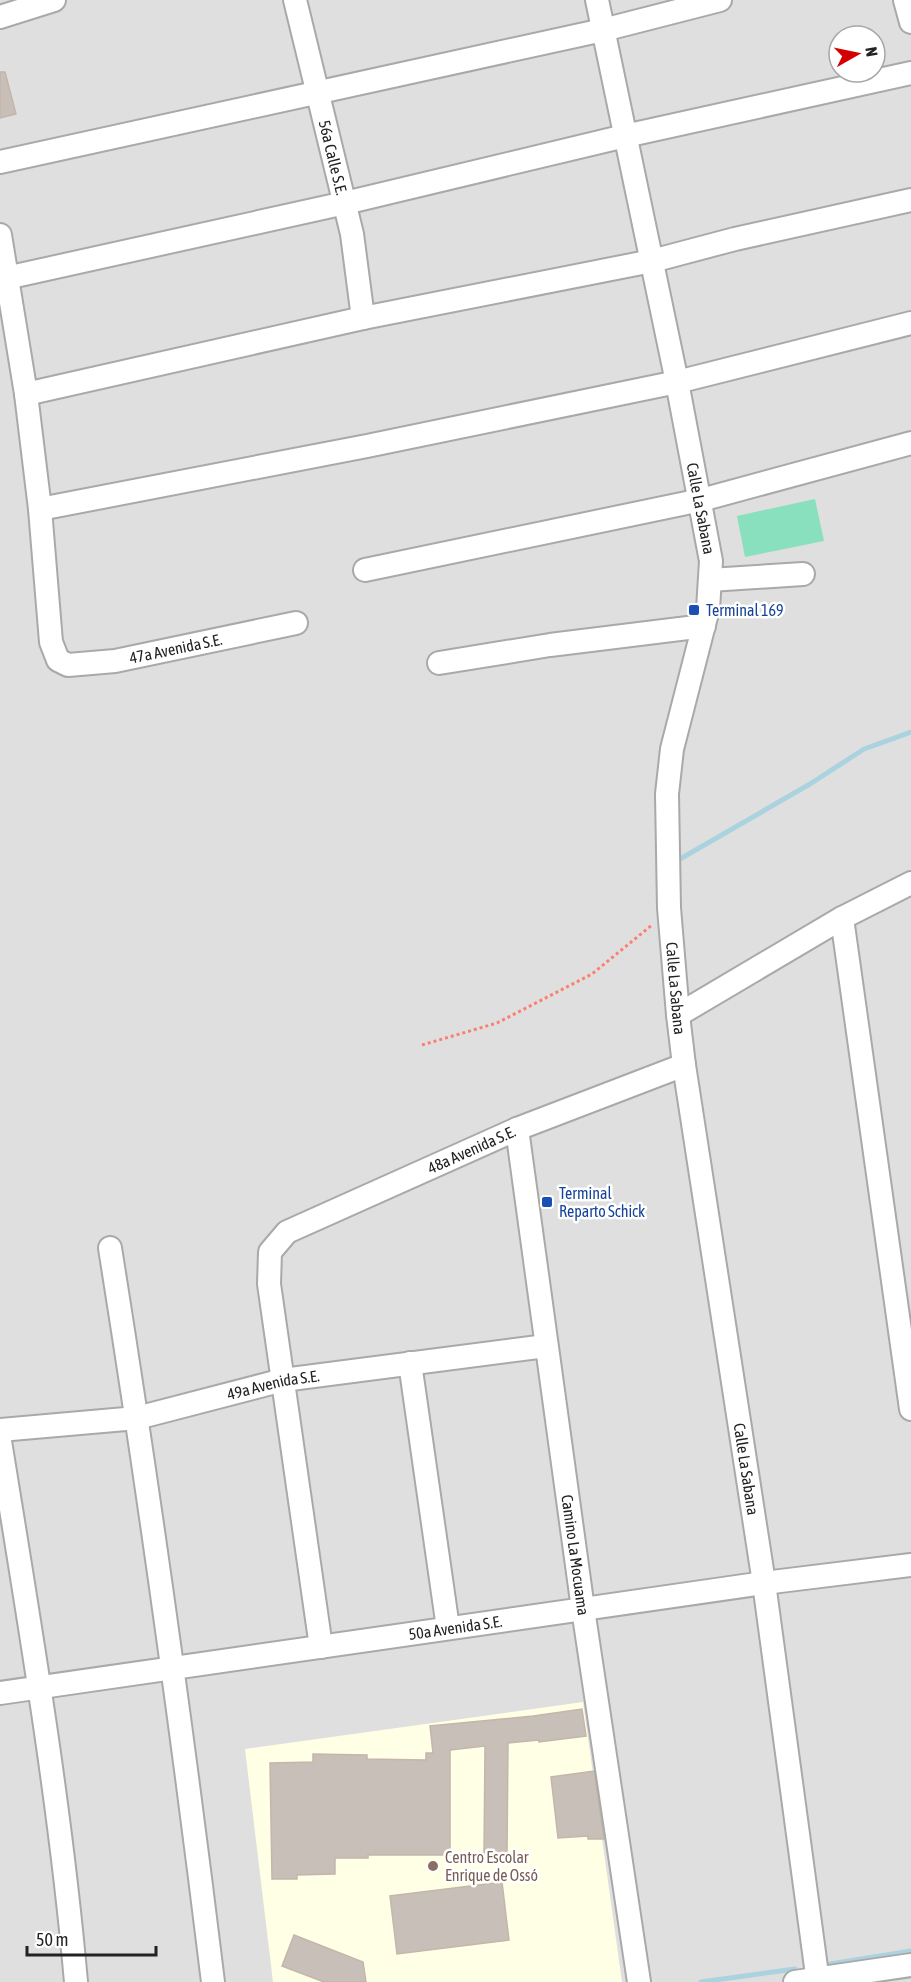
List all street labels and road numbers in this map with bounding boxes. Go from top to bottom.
street label: 56a Calle S.E. [316,118,351,197]
street label: Calle La Sabana [684,461,719,556]
street label: 47a Avenida S.E. [128,630,224,667]
street label: Calle La Sabana [663,941,689,1036]
street label: 48a Avenida S.E. [425,1122,518,1177]
street label: 49a Avenida S.E. [225,1366,321,1403]
street label: Calle La Sabana [730,1422,762,1516]
street label: Camino La Mocuama [558,1494,593,1617]
street label: 50a Avenida S.E. [407,1612,503,1643]

